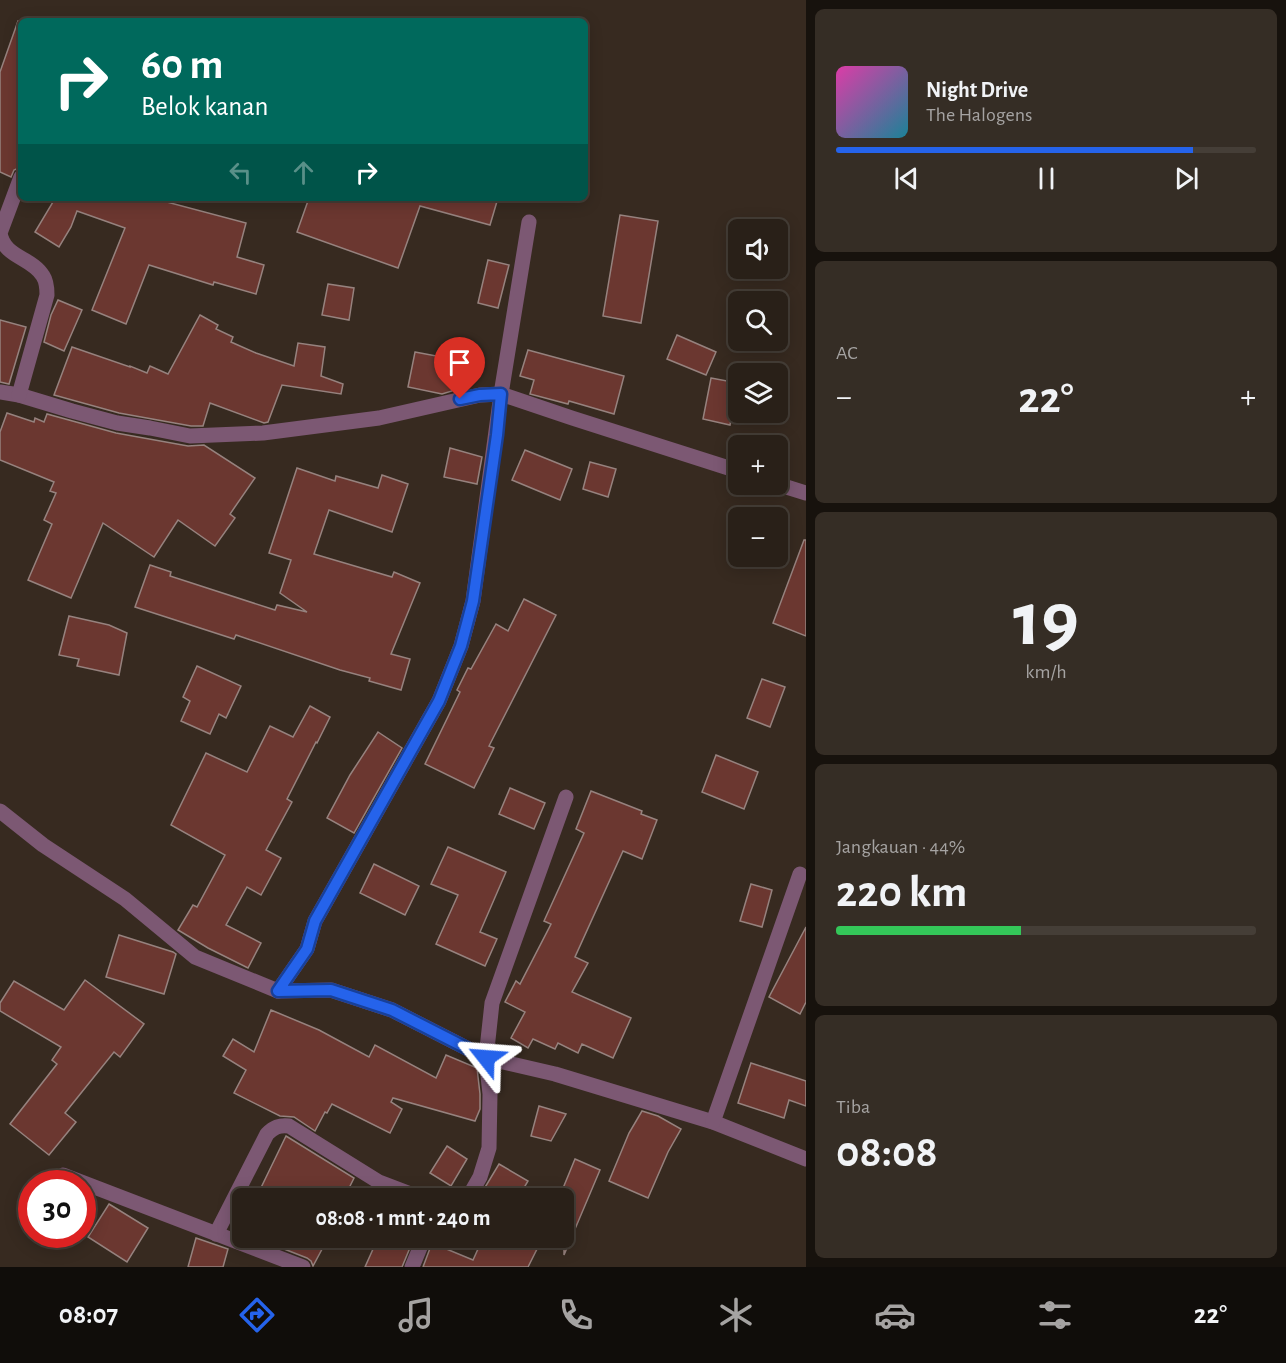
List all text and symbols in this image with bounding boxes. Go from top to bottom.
icon: right [42,42,120,120]
text: 60 m [141,44,223,86]
text: Night Drive [926,79,1028,101]
text: Belok kanan [141,93,268,120]
text: The Halogens [926,105,1032,125]
icon: left [224,156,257,189]
icon: ahead [287,156,320,189]
icon: right [350,156,383,189]
icon: previous [890,162,923,195]
icon: pause [1030,162,1063,195]
icon: next [1170,162,1203,195]
map controls [728,219,788,567]
button: sound [728,219,788,279]
button: search [728,291,788,351]
pin [434,337,485,399]
text: AC [836,343,858,363]
icon: arrive [443,346,476,379]
button: layers [728,363,788,423]
text: 22° [1018,376,1074,421]
text: − [836,381,852,414]
text: + [1240,381,1256,414]
button: + [728,435,788,495]
button: − [728,507,788,567]
text: 19 [1013,582,1079,660]
text: km/h [1025,662,1067,682]
text: Jangkauan · 44% [836,837,965,857]
text: 220 km [836,870,967,915]
position arrow [454,1026,518,1090]
text: Tiba [836,1097,870,1117]
text: 08:08 [836,1130,938,1175]
speed limit sign: 30 [18,1170,96,1248]
text: 08:08 · 1 mnt · 240 m [316,1207,490,1229]
icon: directions [236,1294,278,1336]
icon: music [395,1294,437,1336]
icon: phone [555,1294,597,1336]
icon: climate [715,1294,757,1336]
icon: car [874,1294,916,1336]
icon: filters [1034,1294,1076,1336]
text: 08:07 [59,1301,118,1328]
text: 22° [1194,1301,1227,1328]

